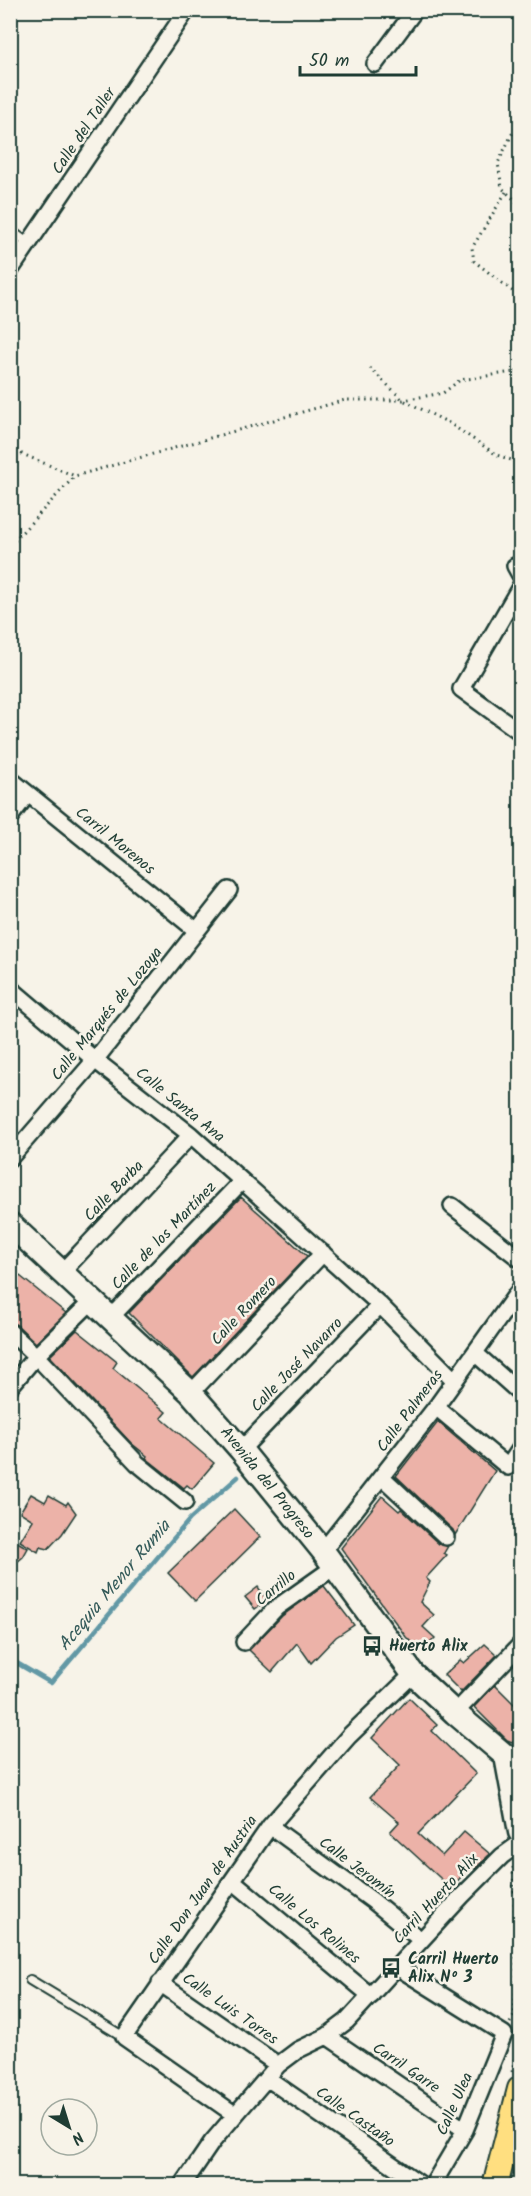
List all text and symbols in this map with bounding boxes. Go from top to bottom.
scale bar [300,39,416,77]
text: 50 m [309,47,349,76]
street label: Calle del Taller [46,81,123,180]
street label: Carril Morenos [70,801,161,881]
street label: Calle Marqués de Lozoya [45,941,169,1087]
street label: Calle Santa Ana [130,1061,230,1149]
street label: Calle Barba [78,1154,150,1228]
street label: Calle de los Martínez [105,1176,223,1296]
street label: Calle Romero [205,1270,283,1352]
street label: Calle José Navarro [245,1312,349,1418]
street label: Calle Palmeras [370,1364,450,1458]
street label: Avenida del Progreso [214,1421,320,1545]
water label: Acequia Menor Rumia [51,1513,180,1658]
street label: Carrillo [250,1564,302,1612]
bus stop icon: Huerto Alix [360,1634,384,1658]
place label: Huerto Alix [389,1634,468,1659]
street label: Calle Don Juan de Austria [142,1810,264,1970]
street label: Calle Jeromín [313,1831,401,1905]
street label: Carril Huerto Alix [387,1847,486,1950]
street label: Calle Los Rolines [262,1878,366,1971]
place label: Carril Huerto Alix Nº 3 [408,1947,499,1990]
bus stop icon: Carril Huerto Alix Nº 3 [379,1956,403,1980]
street label: Calle Luis Torres [177,1967,283,2052]
street label: Carril Garre [367,2036,445,2100]
street label: Calle Ulea [430,2068,480,2140]
street label: Calle Castaño [310,2080,400,2154]
north arrow [39,2097,99,2157]
text: N [66,2125,89,2151]

